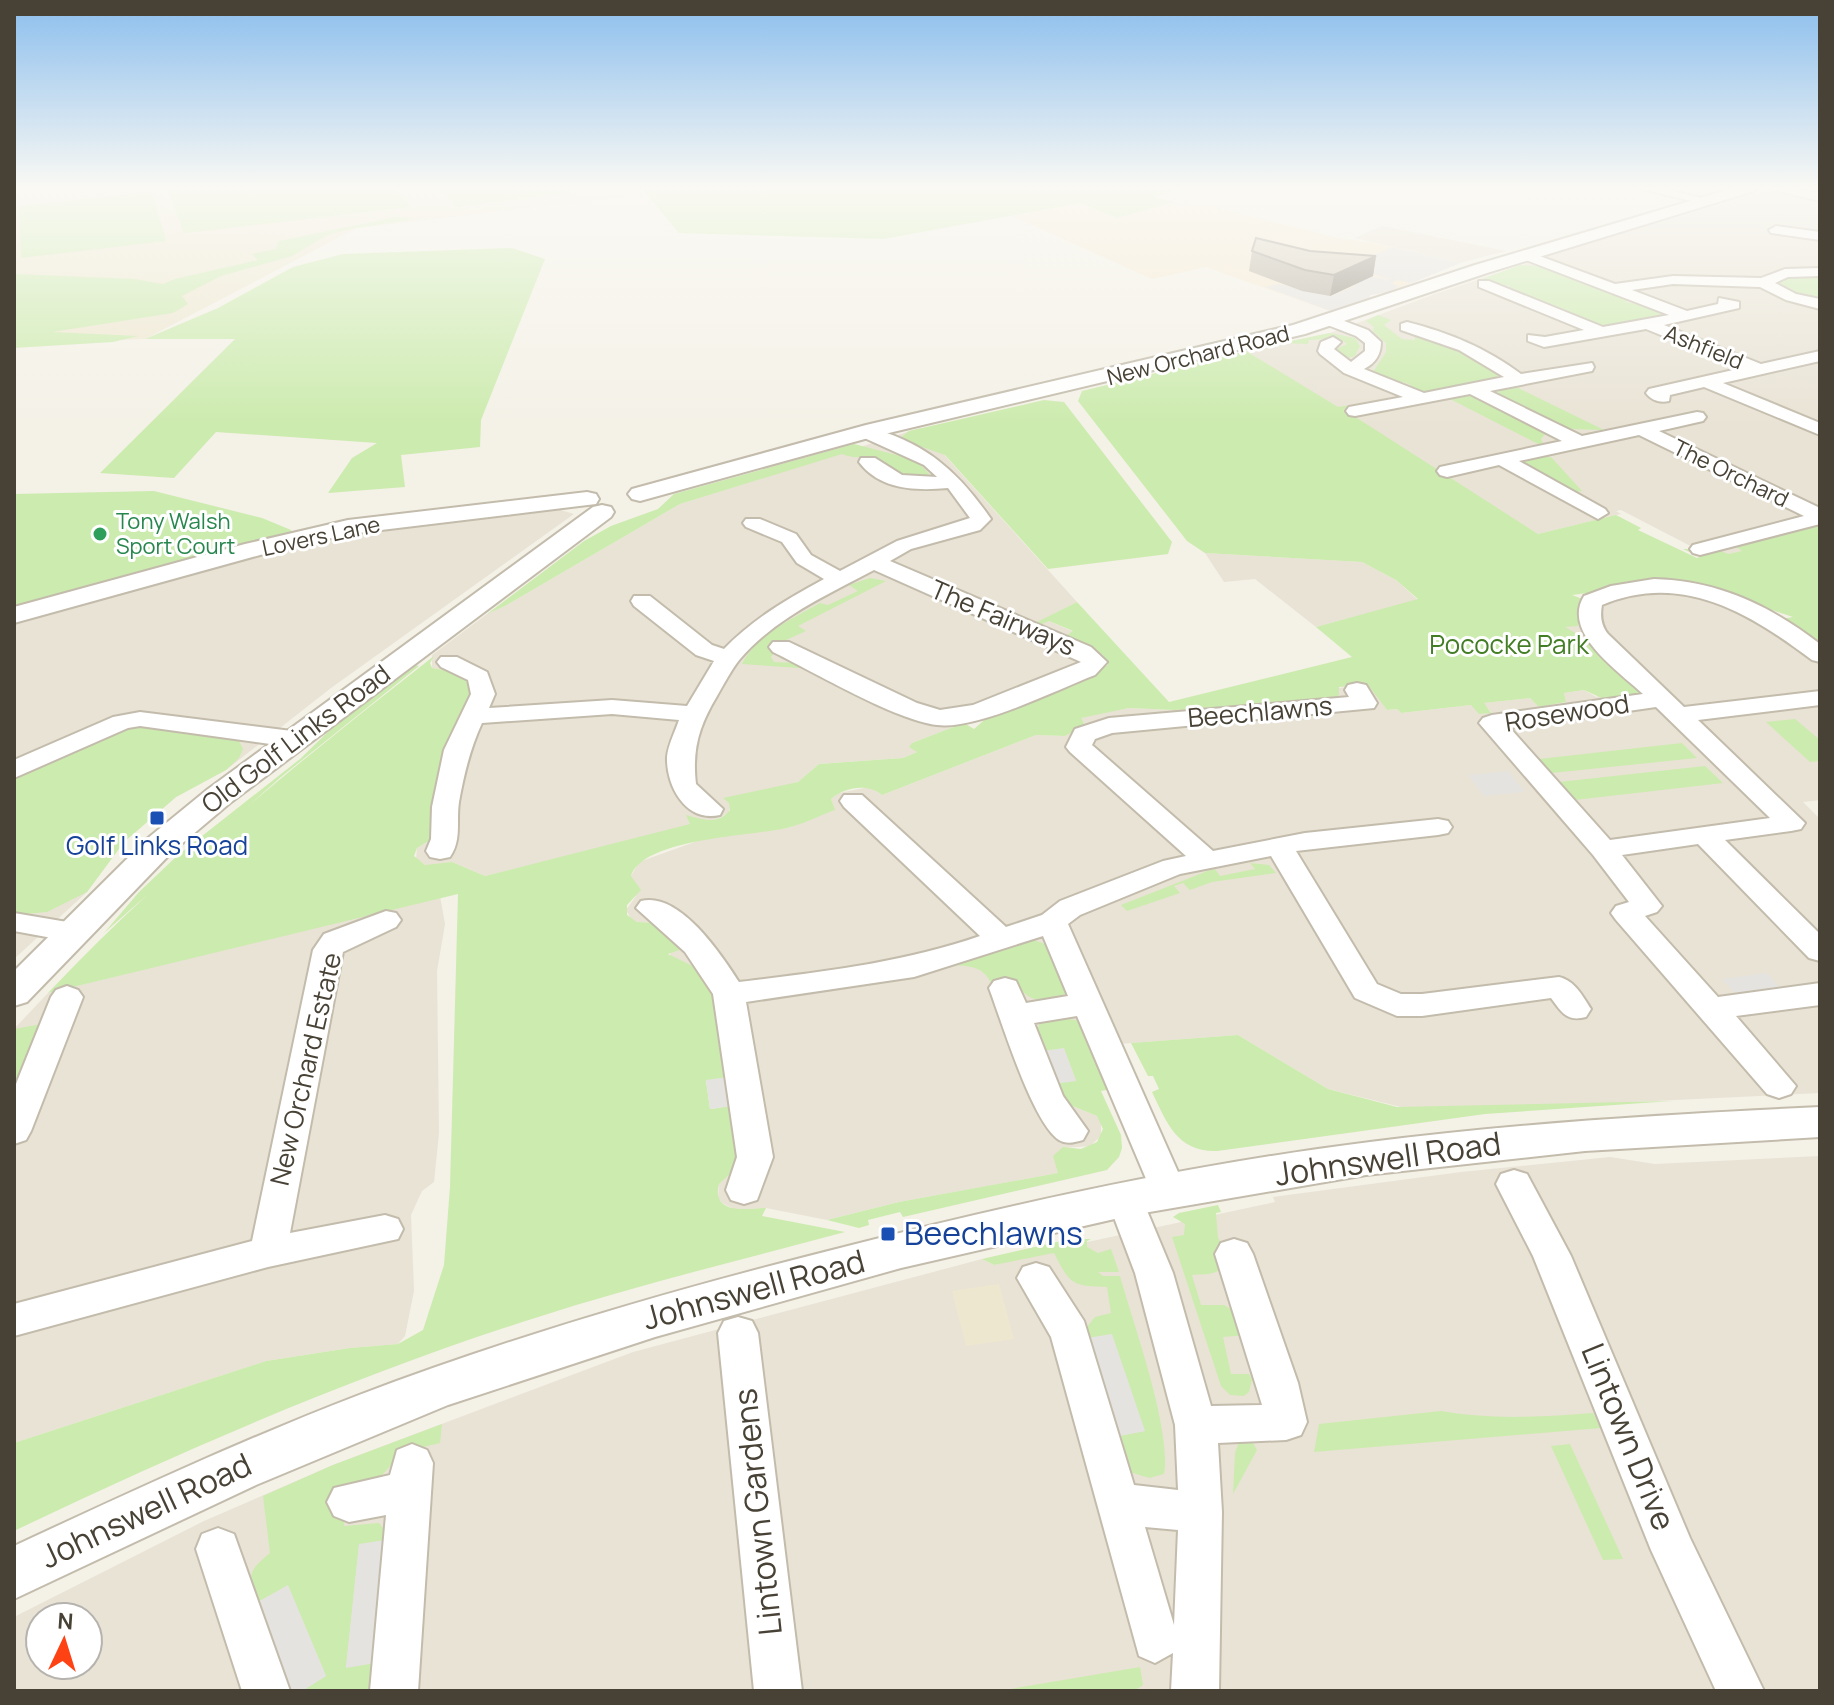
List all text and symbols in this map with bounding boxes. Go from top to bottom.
street label: New Orchard Road [1104,318,1292,392]
street label: Ashfield [1660,318,1748,376]
street label: The Orchard [1668,432,1794,514]
place label: Tony Walsh Sport Court [116,506,235,561]
street label: Lovers Lane [259,509,383,563]
marker: Tony Walsh Sport Court [91,525,109,543]
street label: The Fairways [925,570,1081,664]
park label: Pococke Park [1429,626,1590,662]
street label: Old Golf Links Road [194,655,397,821]
street label: Rosewood [1502,684,1632,740]
street label: Beechlawns [1186,687,1334,735]
marker: Golf Links Road [148,809,166,827]
place label: Golf Links Road [66,827,248,863]
street label: New Orchard Estate [261,949,349,1189]
street label: Johnswell Road [1272,1120,1504,1196]
place label: Beechlawns [904,1211,1083,1255]
marker: Beechlawns [879,1225,897,1243]
street label: Johnswell Road [638,1238,869,1340]
street label: Lintown Drive [1571,1337,1686,1537]
street label: Lintown Gardens [722,1387,792,1638]
street label: Johnswell Road [33,1442,258,1578]
north arrow [24,1601,104,1681]
text: N [56,1606,74,1637]

